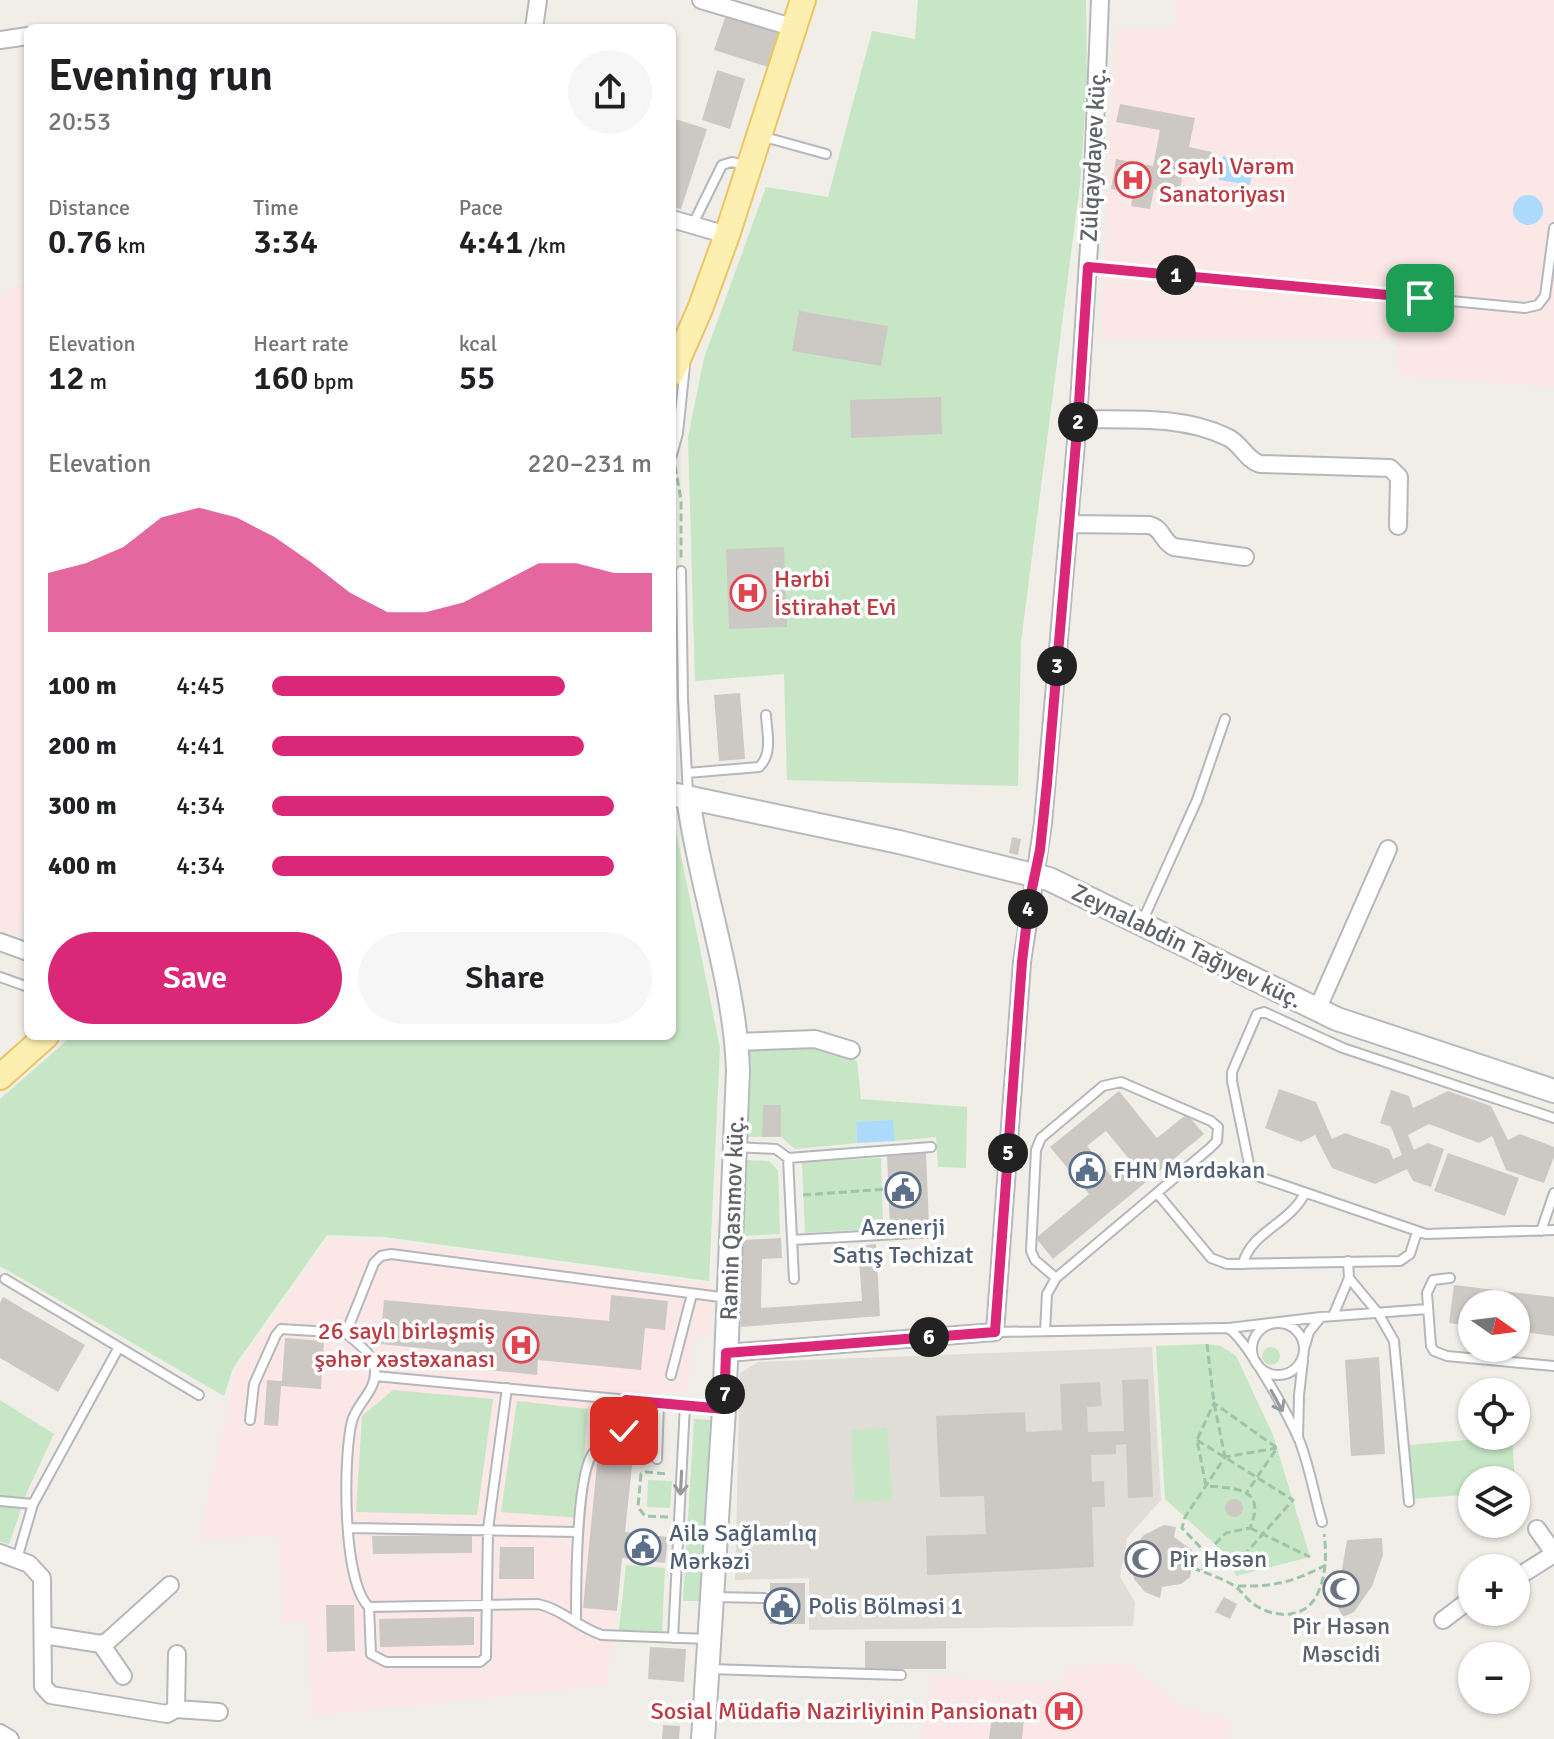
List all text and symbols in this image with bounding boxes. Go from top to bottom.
text: Evening run [48,49,273,103]
button: share [568,50,652,134]
street label: Zülqaydayev küç. [1073,67,1113,243]
text: 20:53 [48,106,111,138]
place label: 2 saylı Vərəm Sanatoriyası [1159,151,1295,209]
hospital icon: 2 saylı Vərəm Sanatoriyası [1114,161,1152,199]
text: Distance [48,194,130,221]
text: Time [253,194,299,221]
text: Pace [459,194,503,221]
text: 0.76 [48,221,112,263]
text: 3:34 [253,221,318,263]
text: 4:41 [459,221,523,263]
text: km [112,232,146,259]
text: /km [523,232,566,259]
pin: 1 [1156,255,1196,295]
text: 1 [1170,261,1182,288]
pin [1386,264,1454,332]
icon: arrive [1398,276,1442,320]
text: Elevation [48,330,136,357]
text: Heart rate [253,330,349,357]
text: kcal [459,330,497,357]
text: 12 [48,357,85,399]
text: 160 [253,357,308,399]
text: 55 [459,357,495,399]
text: m [85,368,107,395]
text: bpm [308,368,354,395]
pin: 2 [1058,402,1098,442]
text: 2 [1072,408,1084,435]
text: Elevation [48,448,152,480]
text: 220–231 m [528,448,652,480]
place label: Hərbi İstirahət Evi [774,564,896,622]
hospital icon: Hərbi İstirahət Evi [729,574,767,612]
pin: 3 [1037,646,1077,686]
text: 3 [1051,652,1063,679]
text: 100 m [48,670,117,702]
text: 4:45 [176,670,225,702]
text: 200 m [48,730,117,762]
text: 4:41 [176,730,225,762]
text: 300 m [48,790,117,822]
text: 4:34 [176,790,225,822]
text: 400 m [48,850,117,882]
text: 4:34 [176,850,225,882]
street label: Zeynalabdin Tağıyev küç. [1067,877,1307,1015]
pin: 4 [1008,889,1048,929]
text: 4 [1022,895,1034,922]
button: Save [48,932,342,1024]
button: Share [358,932,652,1024]
street label: Ramin Qasımov küç. [713,1115,751,1321]
pin: 5 [988,1133,1028,1173]
text: 5 [1002,1139,1014,1166]
public building icon: FHN Mərdəkan [1068,1151,1106,1189]
place label: FHN Mərdəkan [1113,1155,1265,1185]
public building icon: Azenerji Satış Təchizat [884,1171,922,1209]
place label: Azenerji Satış Təchizat [833,1212,973,1270]
north arrow [1458,1290,1530,1362]
map controls [1458,1290,1530,1714]
place label: 26 saylı birləşmiş şəhər xəstəxanası [315,1316,495,1374]
pin: 6 [909,1317,949,1357]
text: 6 [923,1323,935,1350]
hospital icon: 26 saylı birləşmiş şəhər xəstəxanası [502,1326,540,1364]
pin: 7 [705,1374,745,1414]
button: locate [1458,1378,1530,1450]
text: 7 [719,1380,731,1407]
one-way arrow [1270,1388,1285,1412]
pin [590,1397,658,1465]
icon: check [602,1409,646,1453]
button: layers [1458,1466,1530,1538]
one-way arrow [673,1469,688,1496]
place label: Ailə Sağlamlıq Mərkəzi [669,1518,817,1576]
public building icon: Ailə Sağlamlıq Mərkəzi [624,1528,662,1566]
mosque icon: Pir Həsən [1124,1540,1162,1578]
place label: Pir Həsən [1169,1544,1267,1574]
button: + [1458,1554,1530,1626]
mosque icon: Pir Həsən Məscidi [1322,1570,1360,1608]
public building icon: Polis Bölməsi 1 [763,1587,801,1625]
place label: Polis Bölməsi 1 [808,1591,963,1621]
place label: Pir Həsən Məscidi [1292,1611,1390,1669]
button: − [1458,1642,1530,1714]
hospital icon: Sosial Müdafiə Nazirliyinin Pansionatı [1045,1692,1083,1730]
place label: Sosial Müdafiə Nazirliyinin Pansionatı [650,1696,1038,1726]

